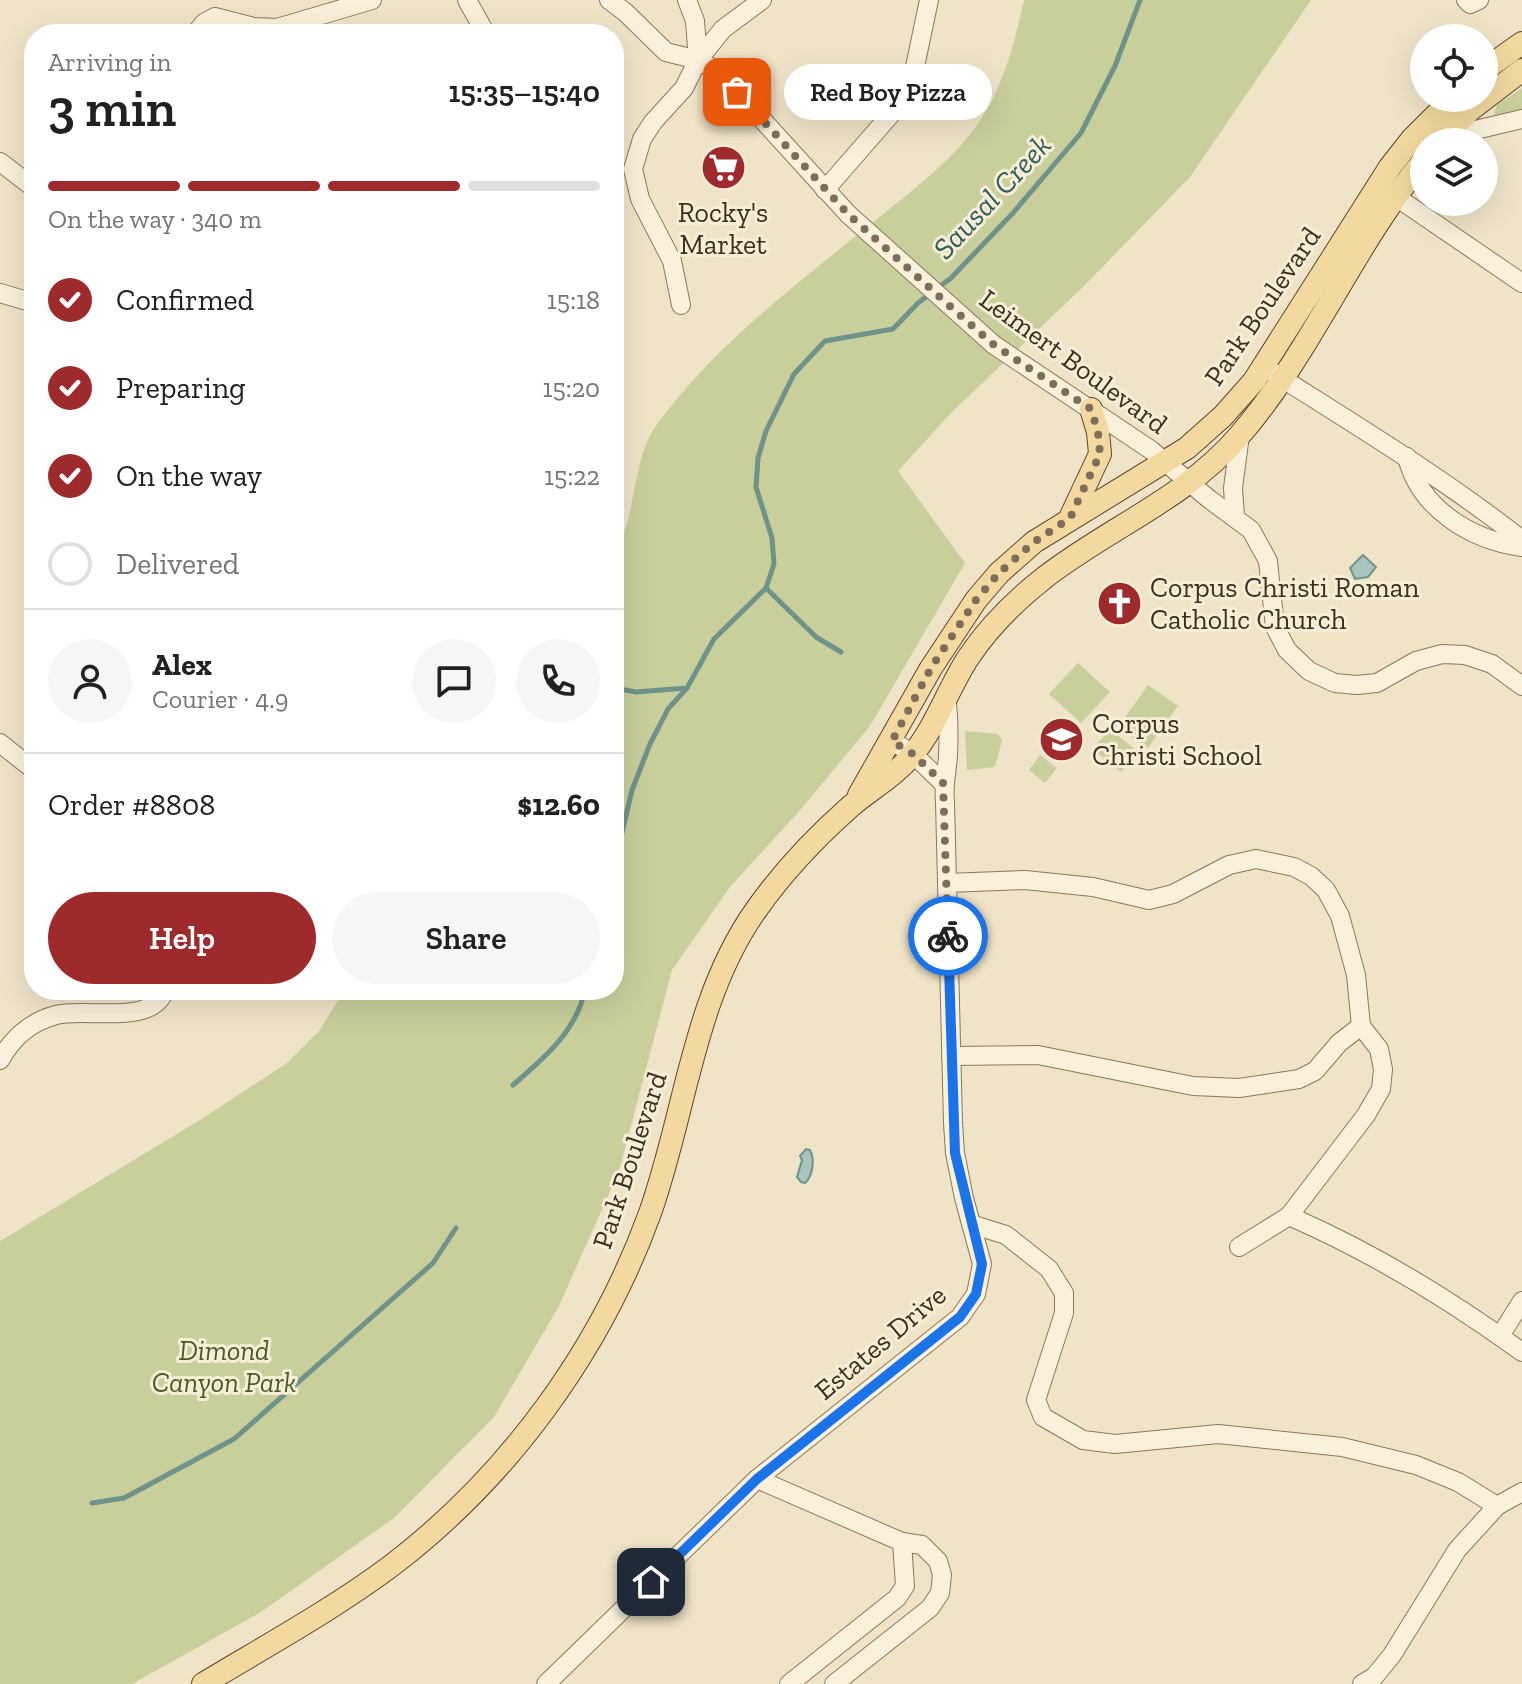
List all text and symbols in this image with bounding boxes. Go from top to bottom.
map controls [1410,24,1498,216]
button: locate [1410,24,1498,112]
text: Arriving in [48,46,171,78]
pin [703,58,771,126]
callout: Red Boy Pizza [785,64,993,120]
icon: bag [715,70,759,114]
text: 15:35–15:40 [448,74,600,110]
text: Red Boy Pizza [810,76,966,108]
text: 3 min [48,77,176,139]
water label: Sausal Creek [925,127,1059,267]
button: layers [1410,128,1498,216]
supermarket icon: Rocky's Market [699,143,747,191]
place label: Rocky's Market [678,196,768,261]
text: On the way · 340 m [48,203,262,235]
street label: Park Boulevard [1197,221,1328,392]
icon: check [48,278,92,322]
text: Confirmed [116,282,254,318]
street label: Leimert Boulevard [973,282,1174,441]
text: 15:18 [547,284,600,316]
icon: check [48,366,92,410]
text: Preparing [116,370,246,406]
text: 15:20 [542,372,600,404]
icon: check [48,454,92,498]
text: On the way [116,458,262,494]
text: 15:22 [544,460,600,492]
text: Delivered [116,546,239,582]
place label: Corpus Christi Roman Catholic Church [1150,571,1419,636]
church icon: Corpus Christi Roman Catholic Church [1095,579,1143,627]
button: person [48,639,132,723]
button: chat [412,639,496,723]
button: phone [516,639,600,723]
text: Alex [152,647,212,683]
text: Courier · 4.9 [152,683,288,715]
place label: Corpus Christi School [1092,707,1262,772]
school or university icon: Corpus Christi School [1037,715,1085,763]
text: Order #8808 [48,787,215,823]
text: $12.60 [517,787,600,823]
button: Help [48,892,316,984]
button: Share [332,892,600,984]
courier [908,896,988,976]
icon: bike [926,914,970,958]
street label: Park Boulevard [585,1068,674,1253]
street label: Estates Drive [808,1278,952,1407]
park label: Dimond Canyon Park [152,1334,296,1399]
pin [617,1548,685,1616]
icon: home [629,1560,673,1604]

